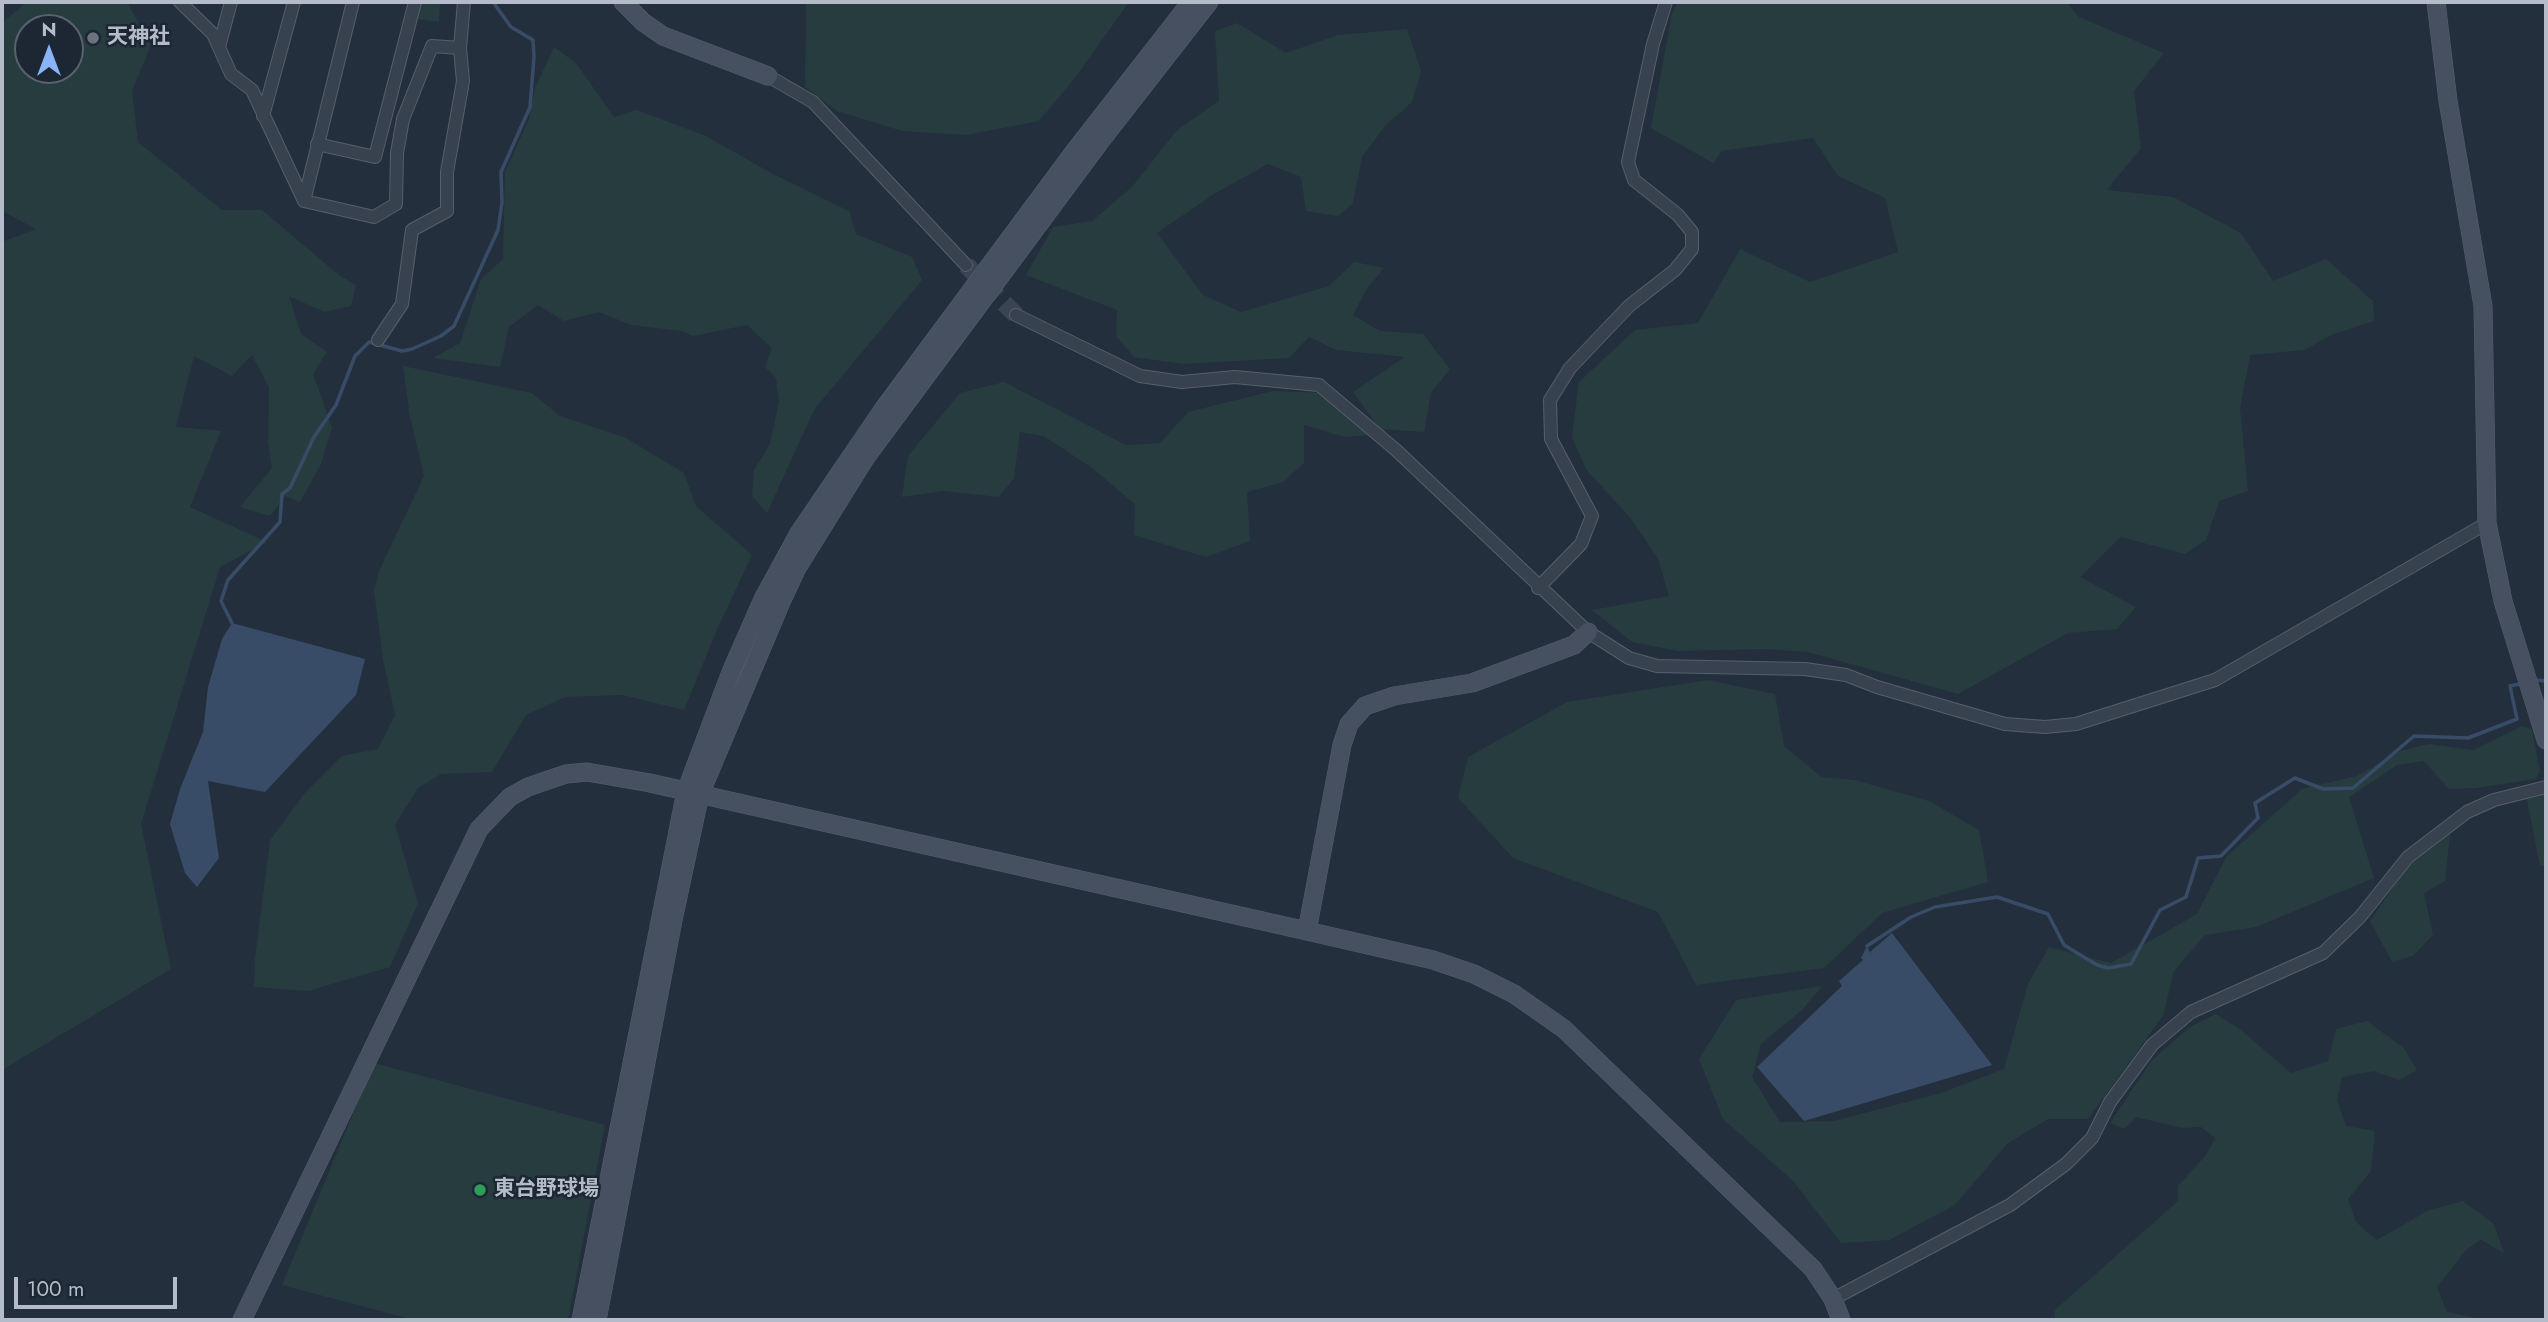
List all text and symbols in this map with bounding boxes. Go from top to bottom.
north arrow [14,14,84,84]
text: N [41,16,57,43]
place label: 天神社 [107,25,170,51]
marker: 天神社 [85,30,101,46]
place label: 東台野球場 [494,1177,599,1203]
marker: 東台野球場 [472,1182,488,1198]
scale bar [18,1262,180,1306]
text: 100 m [27,1274,84,1304]

